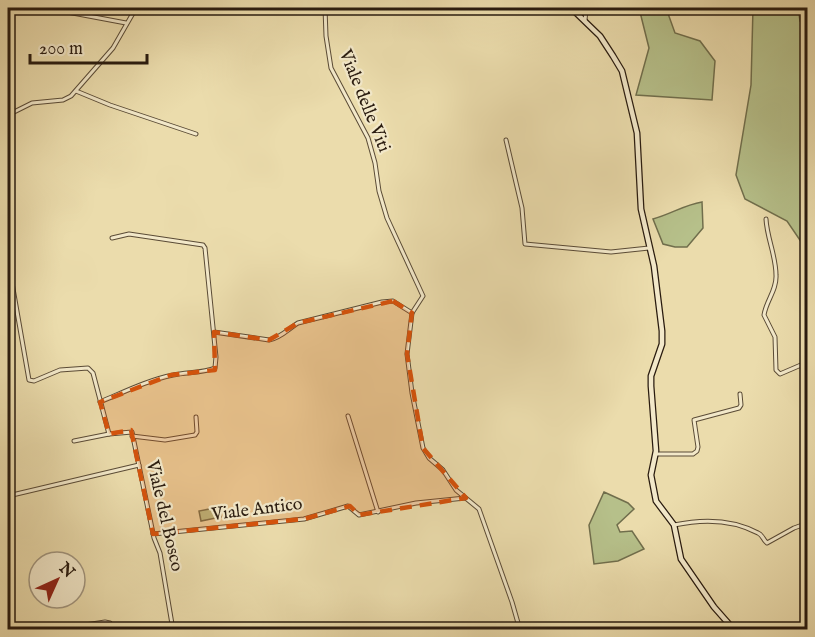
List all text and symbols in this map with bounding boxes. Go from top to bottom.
scale bar [30,27,147,65]
text: 200 m [39,38,83,61]
street label: Viale delle Viti [333,45,395,156]
street label: Viale del Bosco [140,457,188,574]
street label: Viale Antico [209,493,304,527]
north arrow [27,550,87,610]
text: N [54,558,78,583]

